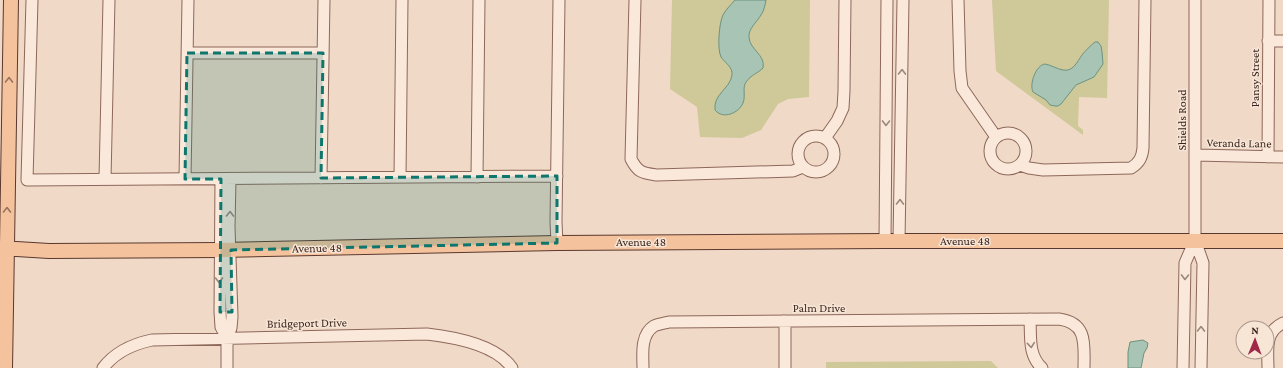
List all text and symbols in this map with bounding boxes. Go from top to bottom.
street label: Pansy Street [1248,48,1262,107]
one-way arrow [898,69,906,75]
one-way arrow [5,77,14,83]
street label: Shields Road [1175,89,1189,151]
one-way arrow [882,120,890,126]
street label: Veranda Lane [1206,135,1272,151]
one-way arrow [896,199,904,205]
one-way arrow [3,207,11,213]
one-way arrow [226,211,234,217]
street label: Avenue 48 [940,234,990,248]
street label: Avenue 48 [616,235,666,249]
street label: Avenue 48 [292,241,342,255]
one-way arrow [1180,274,1189,280]
one-way arrow [215,277,223,283]
street label: Palm Drive [793,301,845,315]
street label: Bridgeport Drive [267,315,347,331]
north arrow [1235,320,1275,360]
text: N [1251,324,1260,336]
one-way arrow [1197,326,1205,332]
one-way arrow [1027,342,1036,348]

